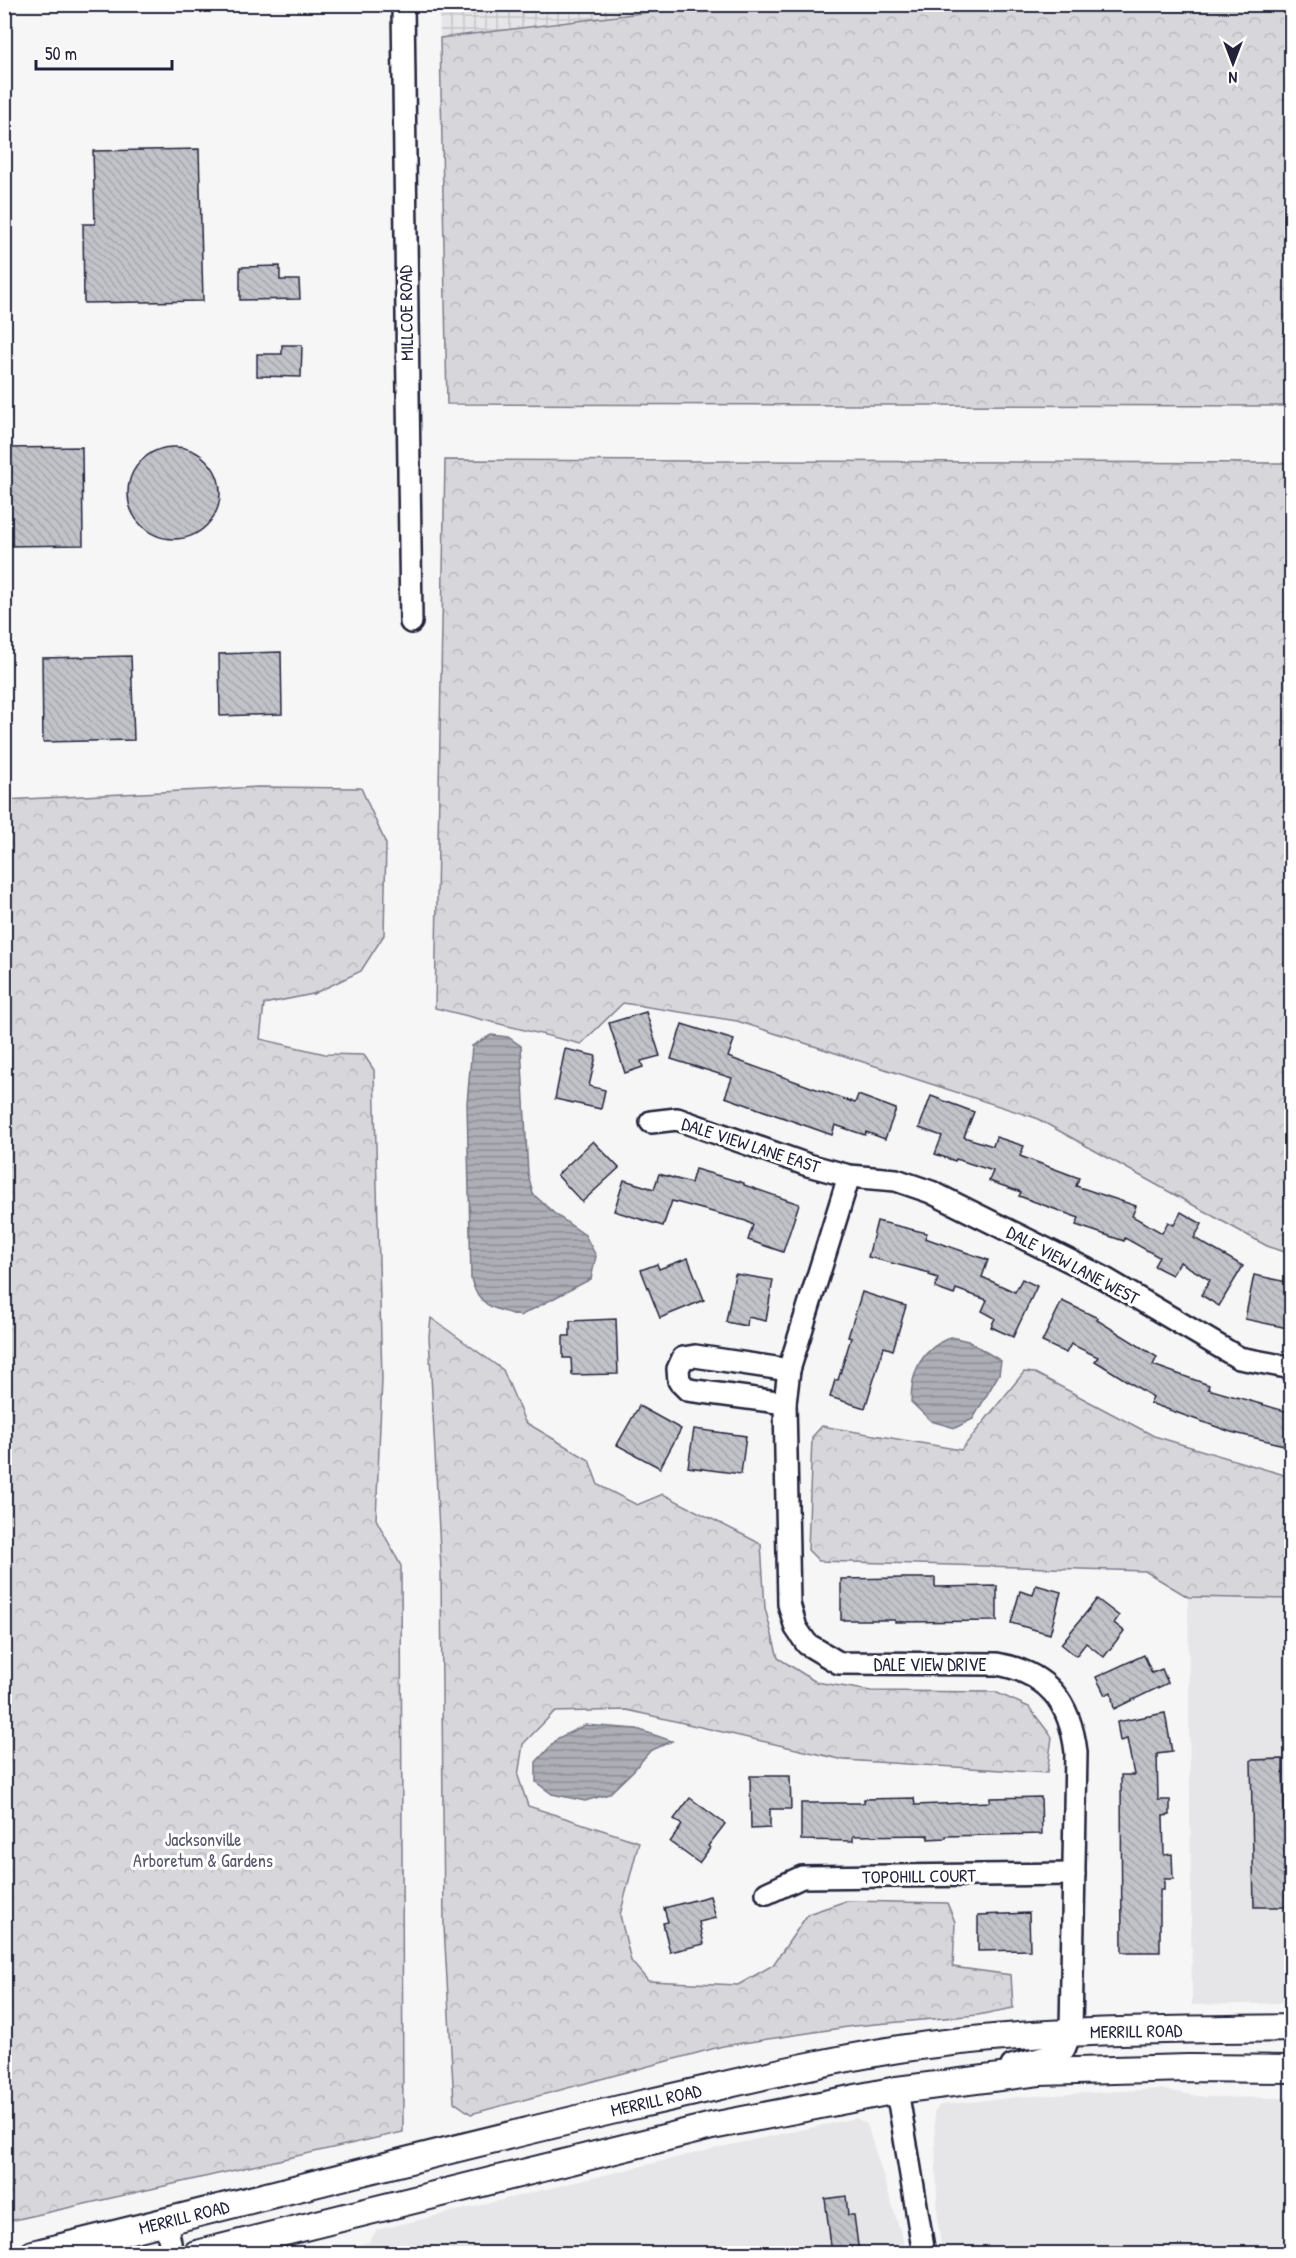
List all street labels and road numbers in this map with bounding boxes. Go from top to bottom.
street label: MILLCOE ROAD [393,264,419,361]
street label: DALE VIEW LANE EAST [679,1111,824,1179]
street label: DALE VIEW LANE WEST [1002,1220,1144,1311]
street label: DALE VIEW DRIVE [874,1652,986,1677]
street label: TOPOHILL COURT [862,1863,977,1889]
street label: MERRILL ROAD [1090,2018,1183,2044]
street label: MERRILL ROAD [608,2077,704,2123]
street label: MERRILL ROAD [136,2194,232,2240]

